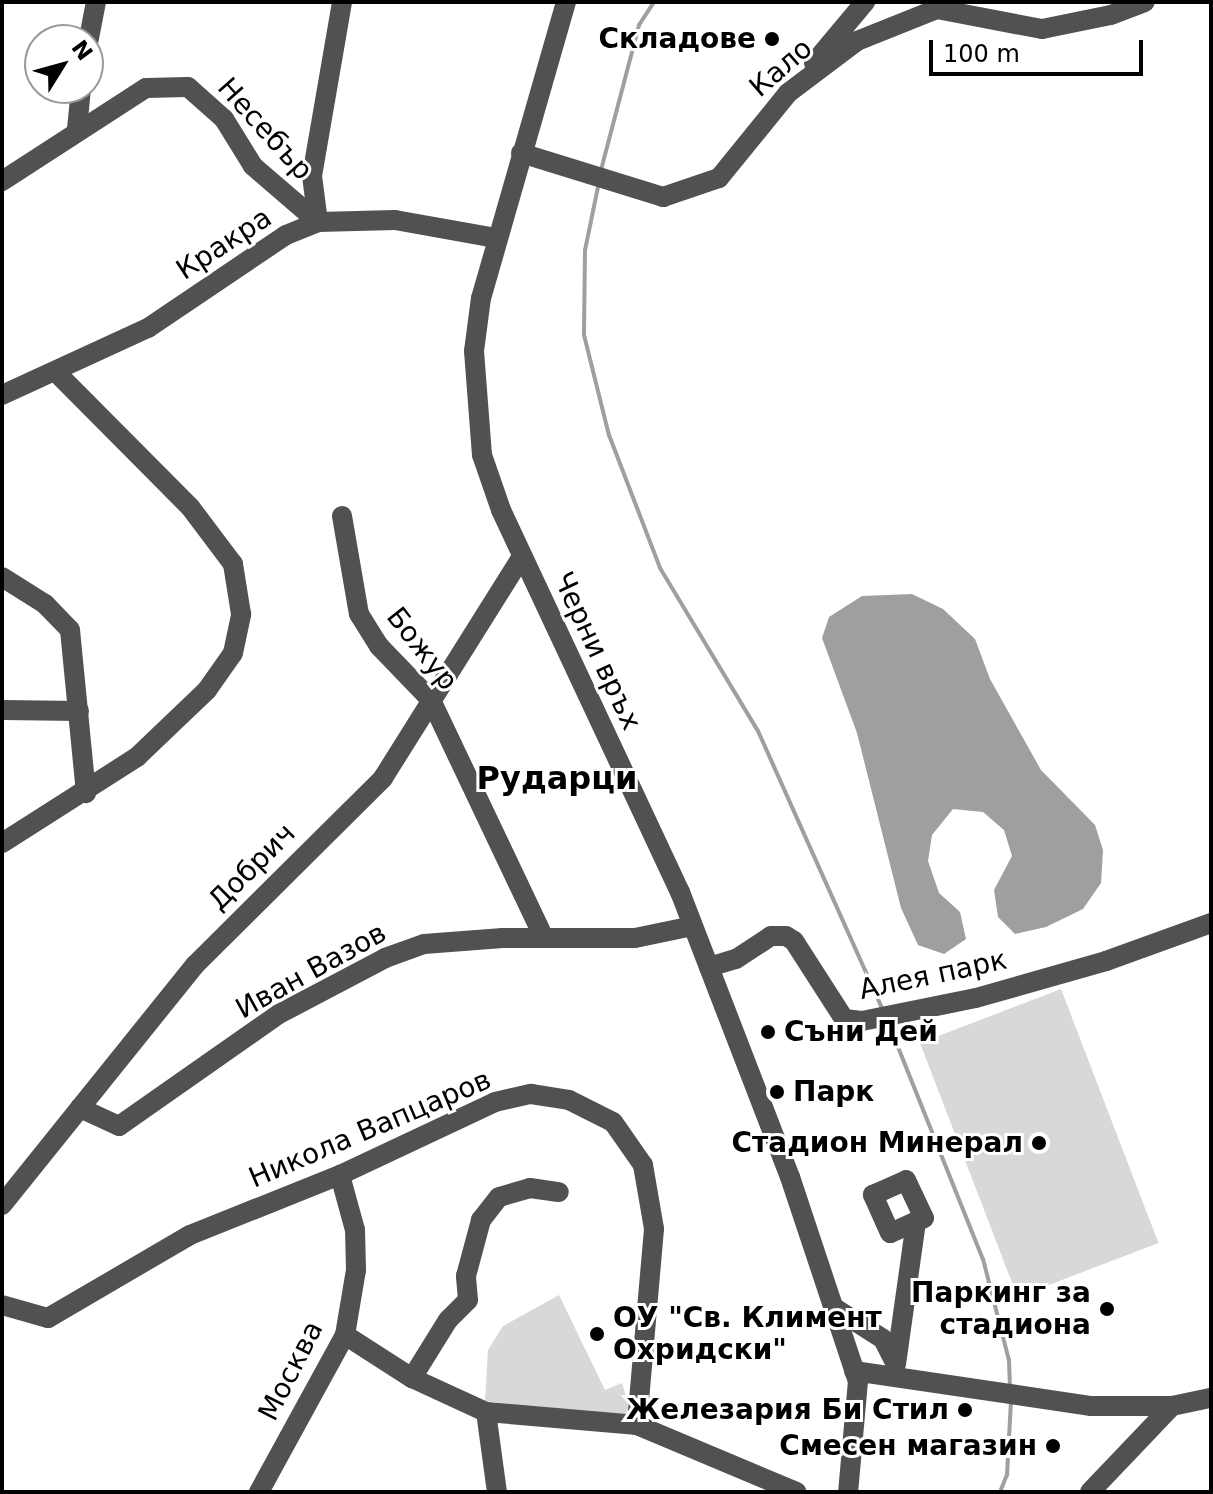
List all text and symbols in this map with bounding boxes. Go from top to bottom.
place label: Складове [598,22,756,56]
north arrow [24,24,104,104]
scale bar [933,24,1147,74]
marker: Складове [763,30,781,48]
street label: Кало [743,32,819,104]
text: N [66,36,97,65]
text: 100 m [943,40,1020,68]
street label: Несебър [210,71,320,187]
street label: Кракра [170,201,278,287]
street label: Черни връх [546,567,648,735]
street label: Божур [379,601,465,697]
district label: Рударци [477,759,637,797]
street label: Добрич [202,817,302,917]
street label: Иван Вазов [230,916,392,1026]
street label: Алея парк [856,943,1010,1007]
place label: Съни Дей [784,1015,938,1049]
marker: Съни Дей [759,1023,777,1041]
street label: Никола Вапцаров [244,1063,496,1195]
place label: Парк [793,1075,874,1109]
marker: Парк [768,1083,786,1101]
place label: Стадион Минерал [732,1126,1023,1160]
marker: Стадион Минерал [1030,1134,1048,1152]
place label: Паркинг за стадиона [911,1276,1091,1342]
marker: Паркинг за стадиона [1098,1300,1116,1318]
place label: ОУ "Св. Климент Охридски" [613,1301,882,1367]
street label: Москва [252,1316,330,1426]
marker: ОУ "Св. Климент Охридски" [588,1325,606,1343]
place label: Железария Би Стил [626,1393,949,1427]
marker: Железария Би Стил [956,1401,974,1419]
place label: Смесен магазин [779,1429,1037,1463]
marker: Смесен магазин [1044,1437,1062,1455]

